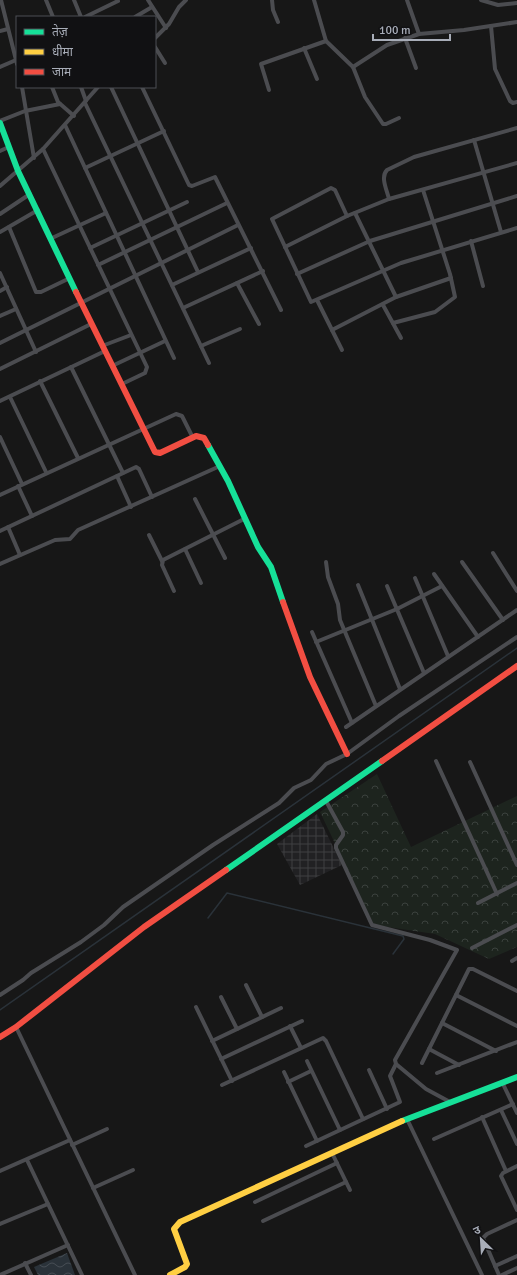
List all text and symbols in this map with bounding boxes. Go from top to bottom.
legend [16,16,156,88]
scale bar [373,16,450,42]
text: 100 m [379,23,411,38]
text: तेज़ [52,24,69,40]
text: धीमा [52,44,74,60]
text: जाम [52,65,72,80]
north arrow [461,1219,501,1259]
text: उ [471,1223,483,1238]

